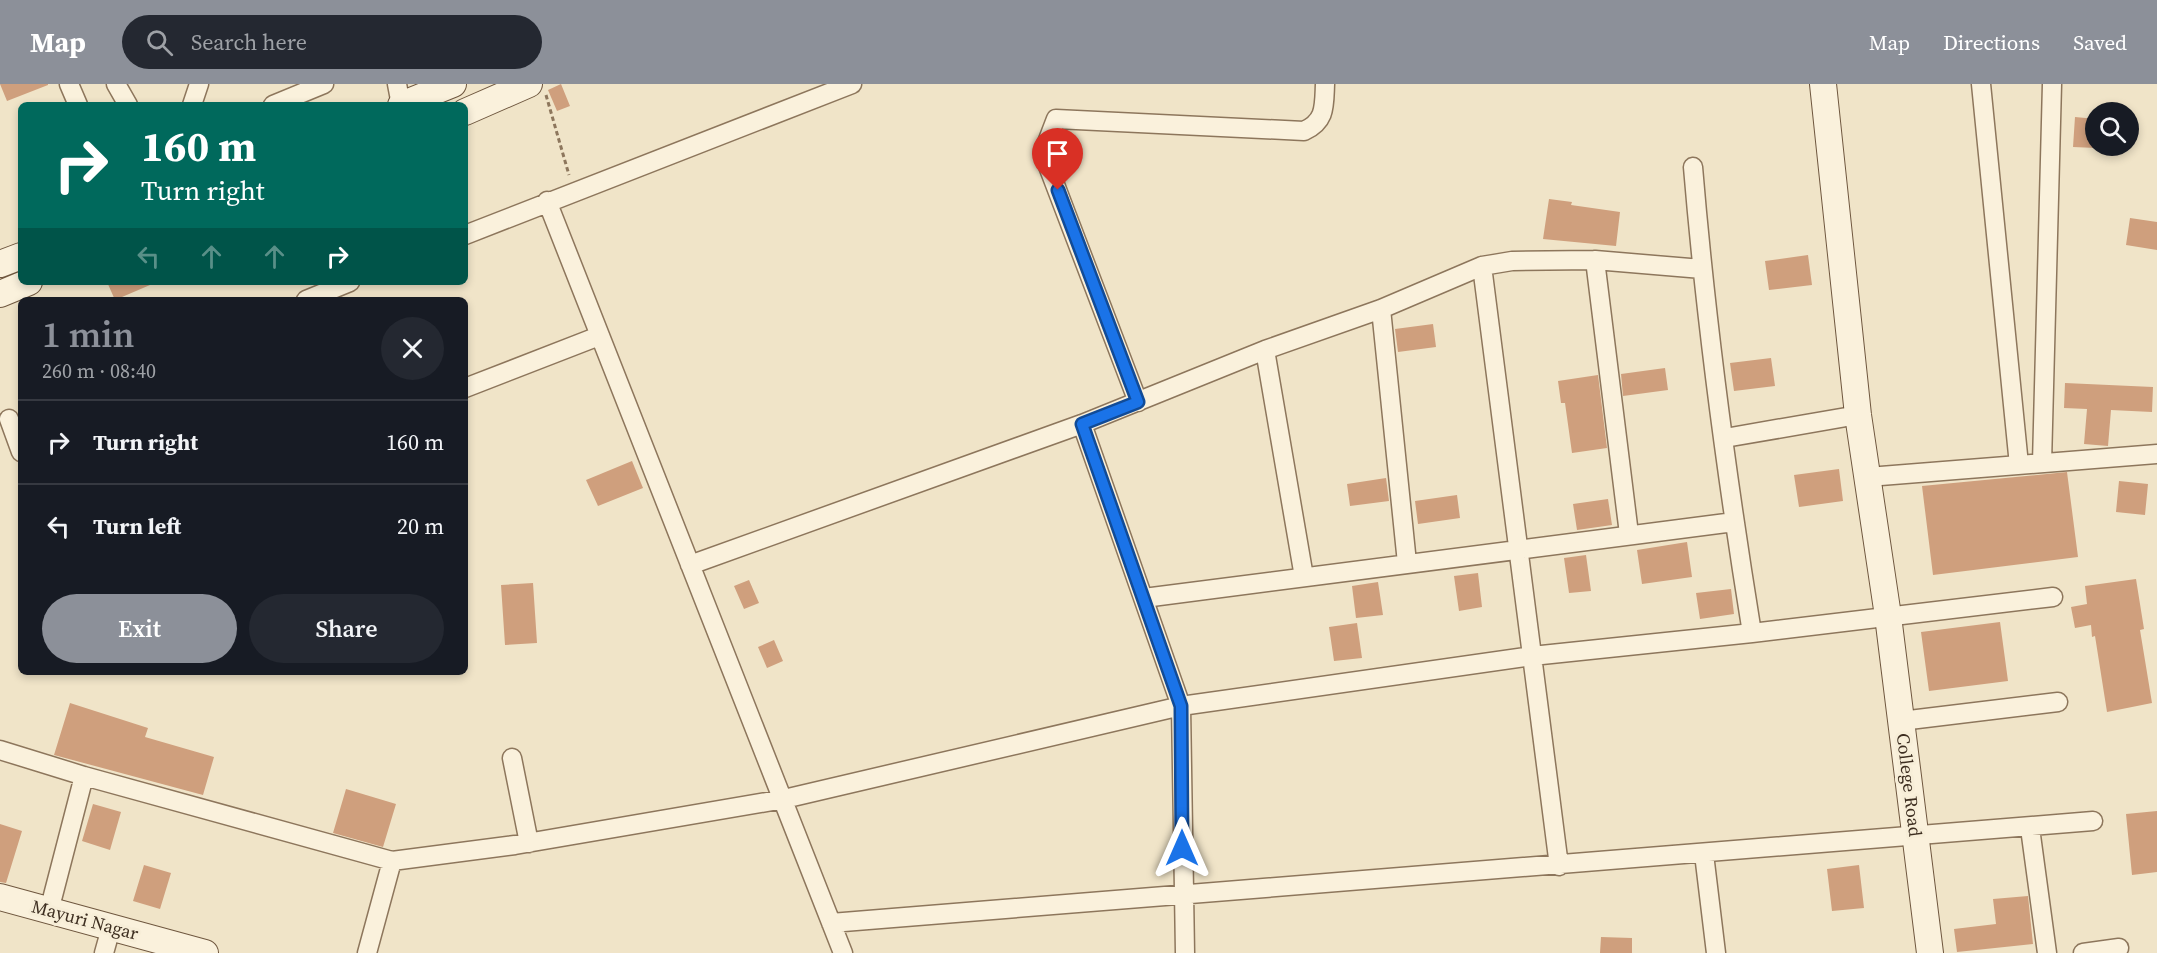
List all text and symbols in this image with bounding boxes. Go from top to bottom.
search box [122,15,542,69]
text: Map [30,23,86,61]
icon: search [143,26,176,59]
text: Search here [191,27,307,57]
text: Map [1869,28,1910,57]
text: Directions [1943,28,2040,57]
text: Saved [2073,28,2127,57]
map controls [2085,102,2139,156]
button: search [2085,102,2139,156]
text: 160 m [141,117,256,175]
icon: right [42,126,120,204]
pin [1032,128,1083,190]
icon: arrive [1041,137,1074,170]
text: Turn right [141,172,265,209]
icon: left [132,240,165,273]
icon: ahead [195,240,228,273]
icon: ahead [258,240,291,273]
icon: right [321,240,354,273]
text: 1 min [42,310,134,359]
button: close [381,317,444,380]
text: 260 m · 08:40 [42,357,156,385]
icon: right [42,426,75,459]
text: Turn right [93,427,198,457]
text: 160 m [386,427,444,457]
icon: left [42,510,75,543]
text: Turn left [93,511,181,541]
text: 20 m [397,511,444,541]
button: Exit [42,594,237,663]
button: Share [249,594,444,663]
street label: College Road [1891,732,1928,838]
position arrow [1150,816,1214,880]
street label: Mayuri Nagar [29,893,142,946]

